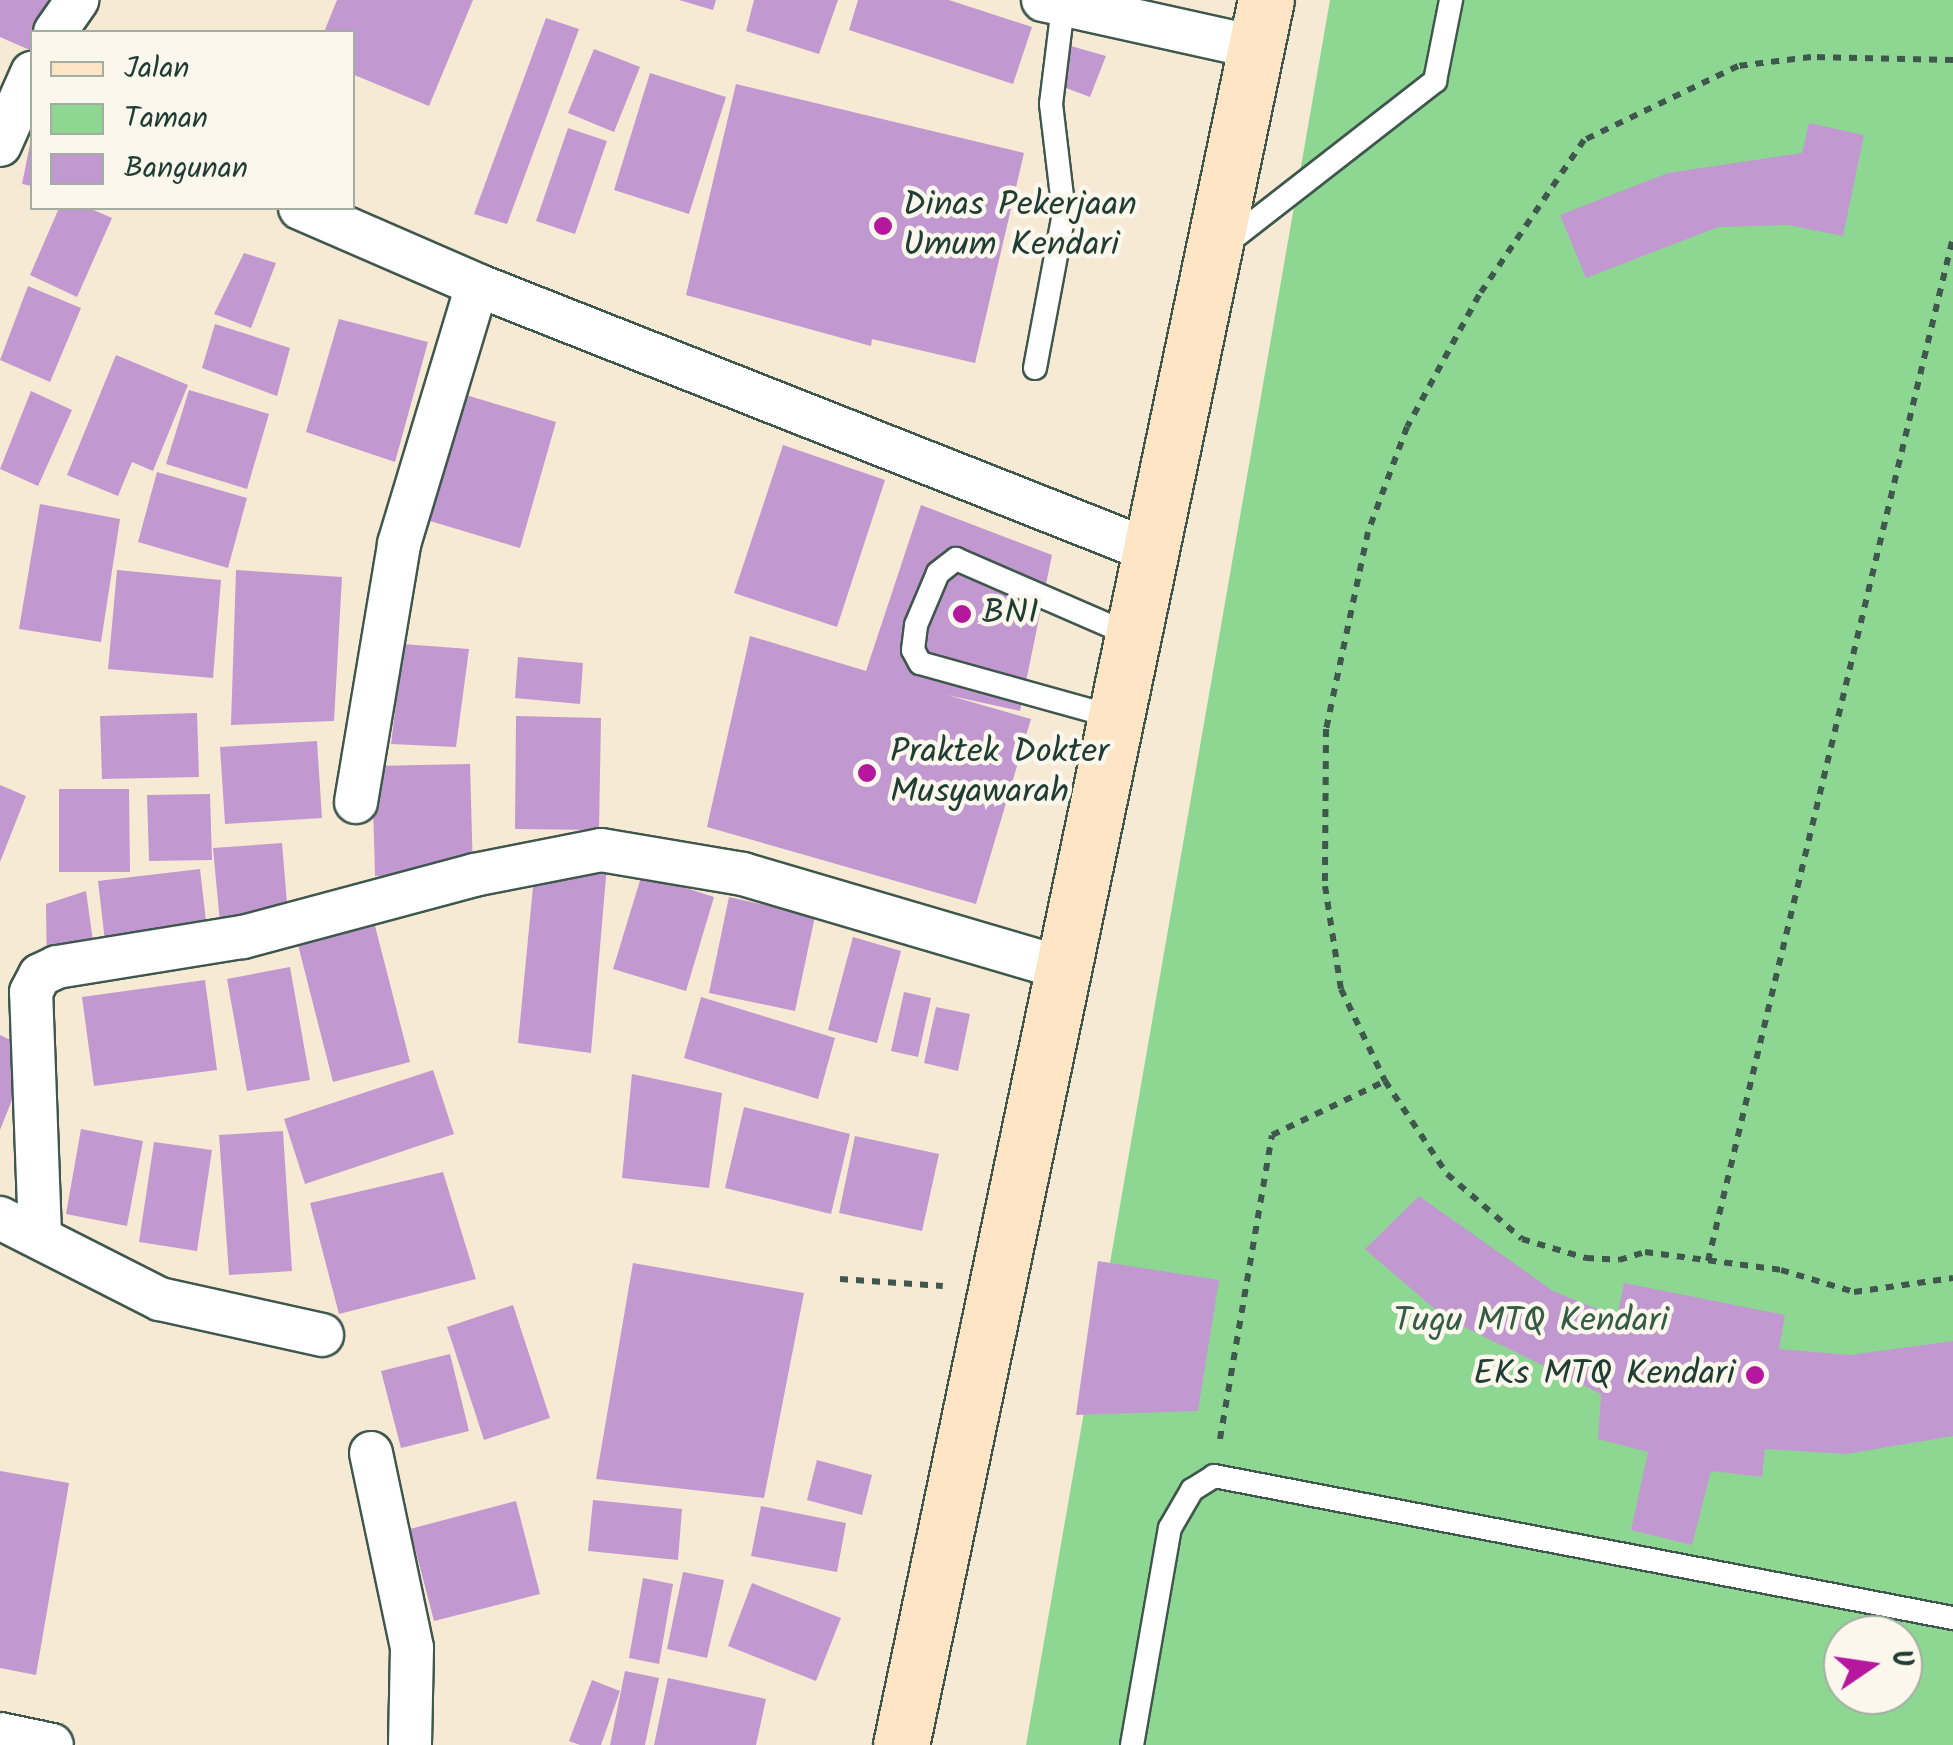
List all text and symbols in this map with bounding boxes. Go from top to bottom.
legend [30,30,355,210]
text: Jalan [124,45,190,93]
text: Taman [124,95,208,143]
text: Bangunan [124,145,248,193]
place label: Dinas Pekerjaan Umum Kendari [903,185,1137,267]
marker: Dinas Pekerjaan Umum Kendari [872,215,894,237]
place label: BNI [982,593,1039,635]
marker: BNI [951,603,973,625]
place label: Praktek Dokter Musyawarah [890,732,1109,814]
marker: Praktek Dokter Musyawarah [854,760,880,786]
park label: Tugu MTQ Kendari [1394,1301,1668,1343]
place label: EKs MTQ Kendari [1473,1354,1735,1396]
marker: EKs MTQ Kendari [1744,1364,1766,1386]
north arrow [1823,1615,1923,1715]
text: U [1877,1645,1925,1672]

